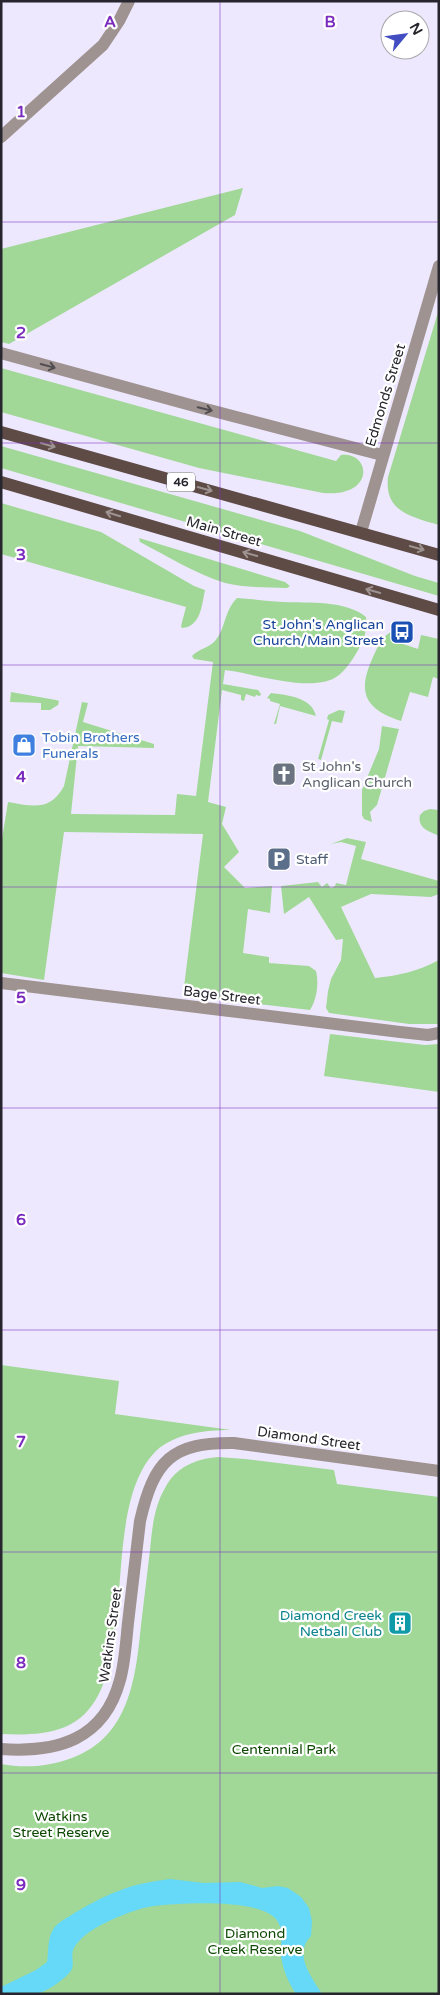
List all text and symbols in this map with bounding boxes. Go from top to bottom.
north arrow [380,10,430,60]
text: A [104,12,116,32]
text: B [324,12,336,32]
text: N [406,20,426,38]
text: 1 [16,102,26,122]
text: 2 [16,323,26,343]
street label: Edmonds Street [362,341,409,449]
one-way arrow [40,362,56,372]
one-way arrow [197,405,213,415]
one-way arrow [40,441,56,451]
road number: 46 [167,472,195,492]
one-way arrow [196,484,212,494]
one-way arrow [105,508,121,518]
street label: Main Street [184,513,264,550]
one-way arrow [408,544,424,554]
text: 3 [16,545,26,565]
one-way arrow [242,549,258,559]
one-way arrow [365,585,381,595]
place label: St John's Anglican Church/Main Street [253,616,385,649]
bus stop icon: St John's Anglican Church/Main Street [389,619,415,645]
place label: Tobin Brothers Funerals [42,729,140,762]
shop icon: Tobin Brothers Funerals [11,732,37,758]
place label: St John's Anglican Church [302,758,412,791]
church icon: St John's Anglican Church [271,761,297,787]
text: 4 [16,767,26,787]
parking icon: Staff [266,846,292,872]
place label: Staff [296,851,328,868]
street label: Bage Street [182,982,262,1009]
text: 5 [16,988,26,1008]
text: 6 [16,1210,26,1230]
street label: Diamond Street [256,1423,362,1454]
text: 7 [16,1432,26,1452]
street label: Watkins Street [95,1585,126,1684]
place label: Diamond Creek Netball Club [280,1607,382,1640]
building icon: Diamond Creek Netball Club [387,1610,413,1636]
text: 8 [16,1653,26,1673]
park label: Centennial Park [232,1741,337,1758]
park label: Watkins Street Reserve [13,1808,109,1841]
text: 9 [16,1875,26,1895]
park label: Diamond Creek Reserve [207,1925,303,1958]

